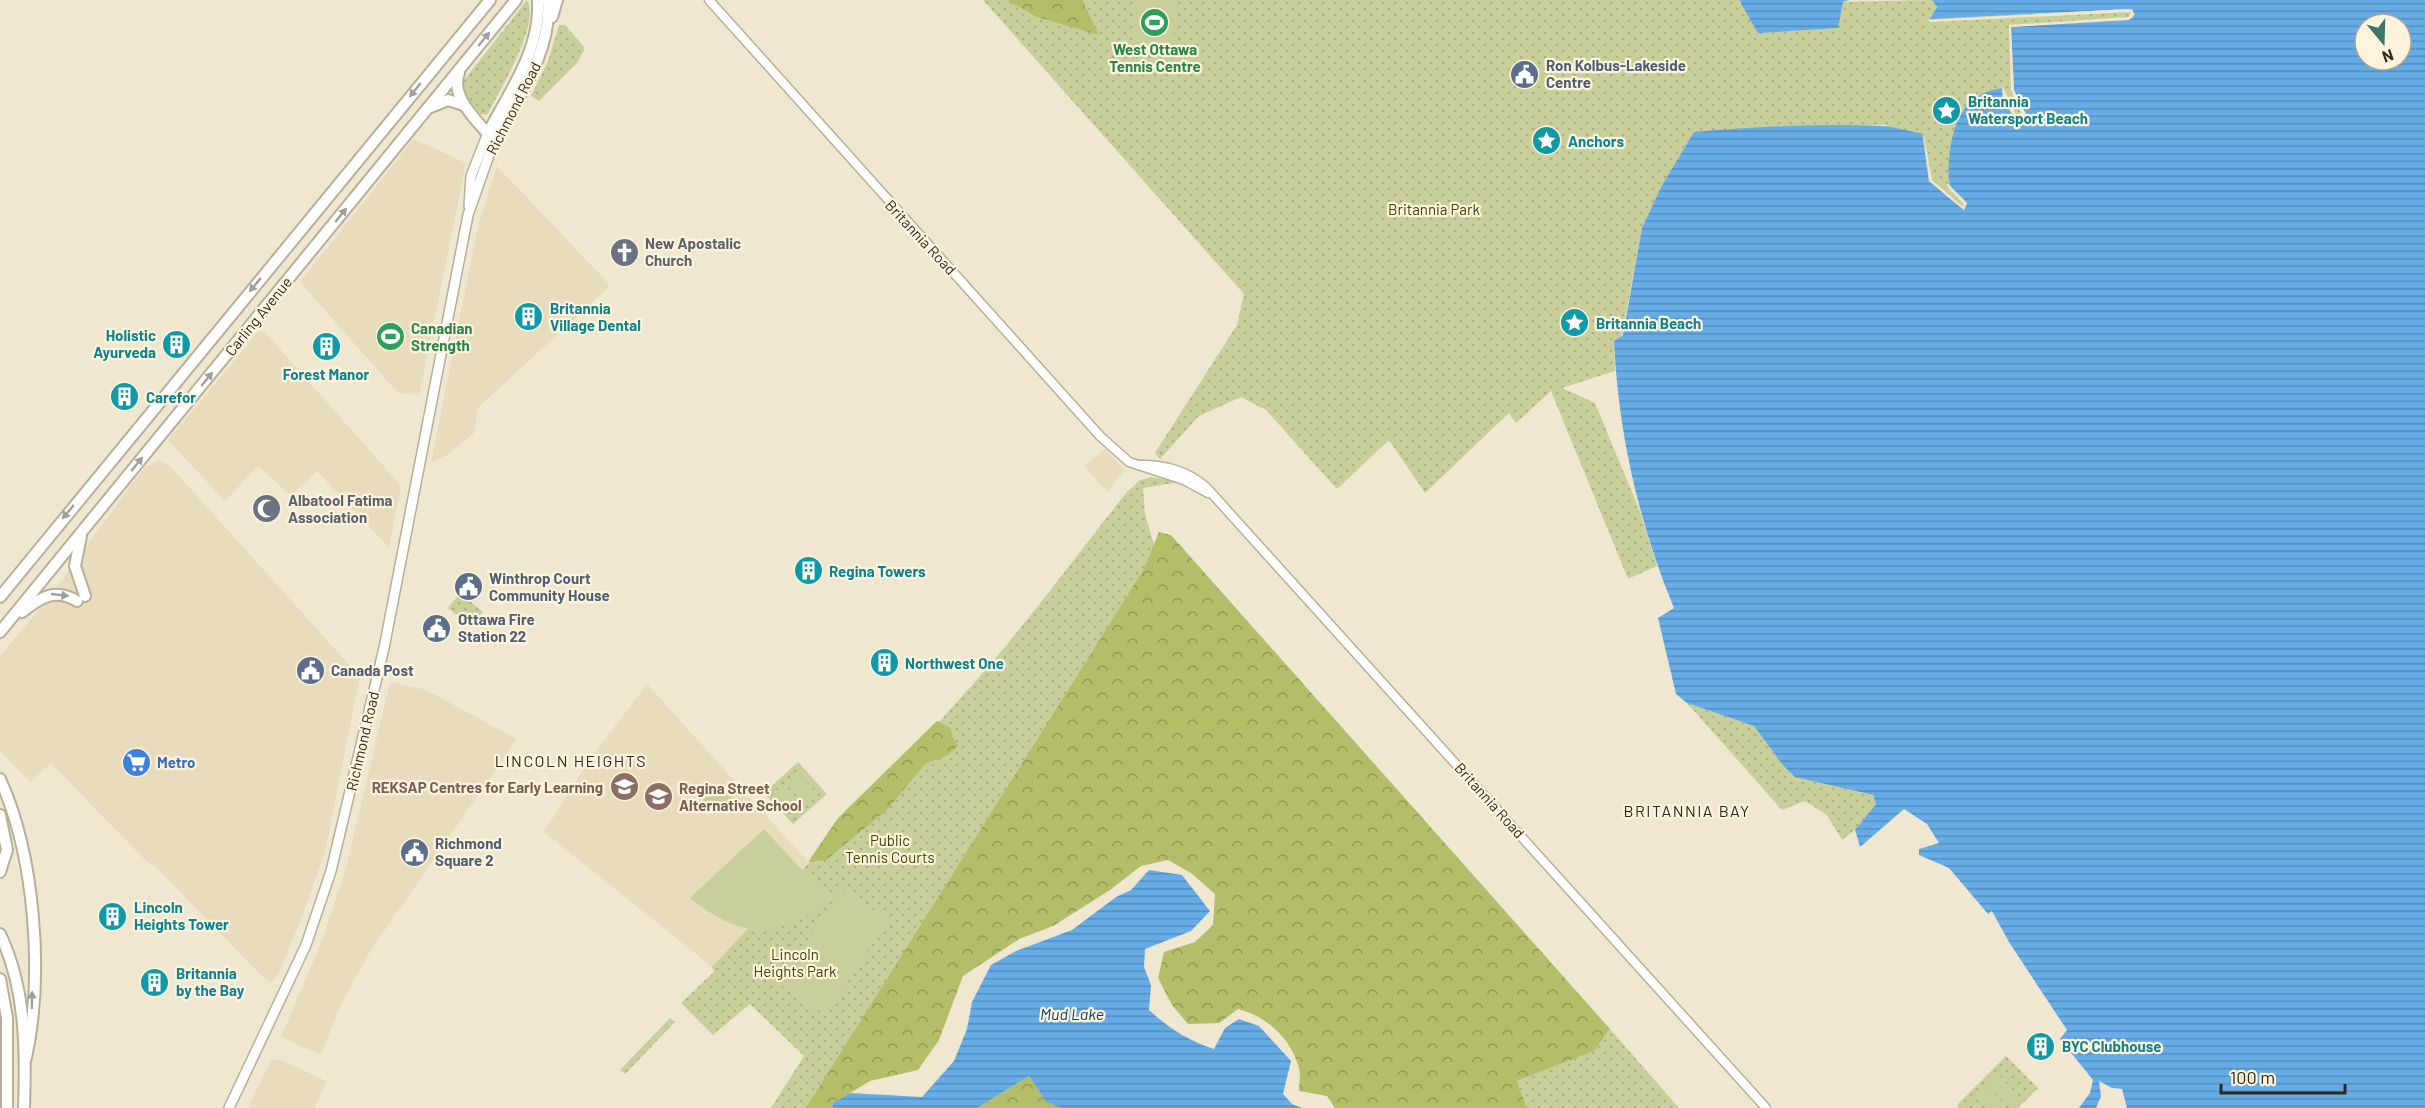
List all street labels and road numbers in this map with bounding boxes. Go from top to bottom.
street label: Richmond Road [482,59,544,157]
street label: Britannia Road [882,196,960,278]
street label: Carling Avenue [221,273,295,359]
street label: Richmond Road [342,689,382,793]
street label: Britannia Road [1451,758,1529,842]

